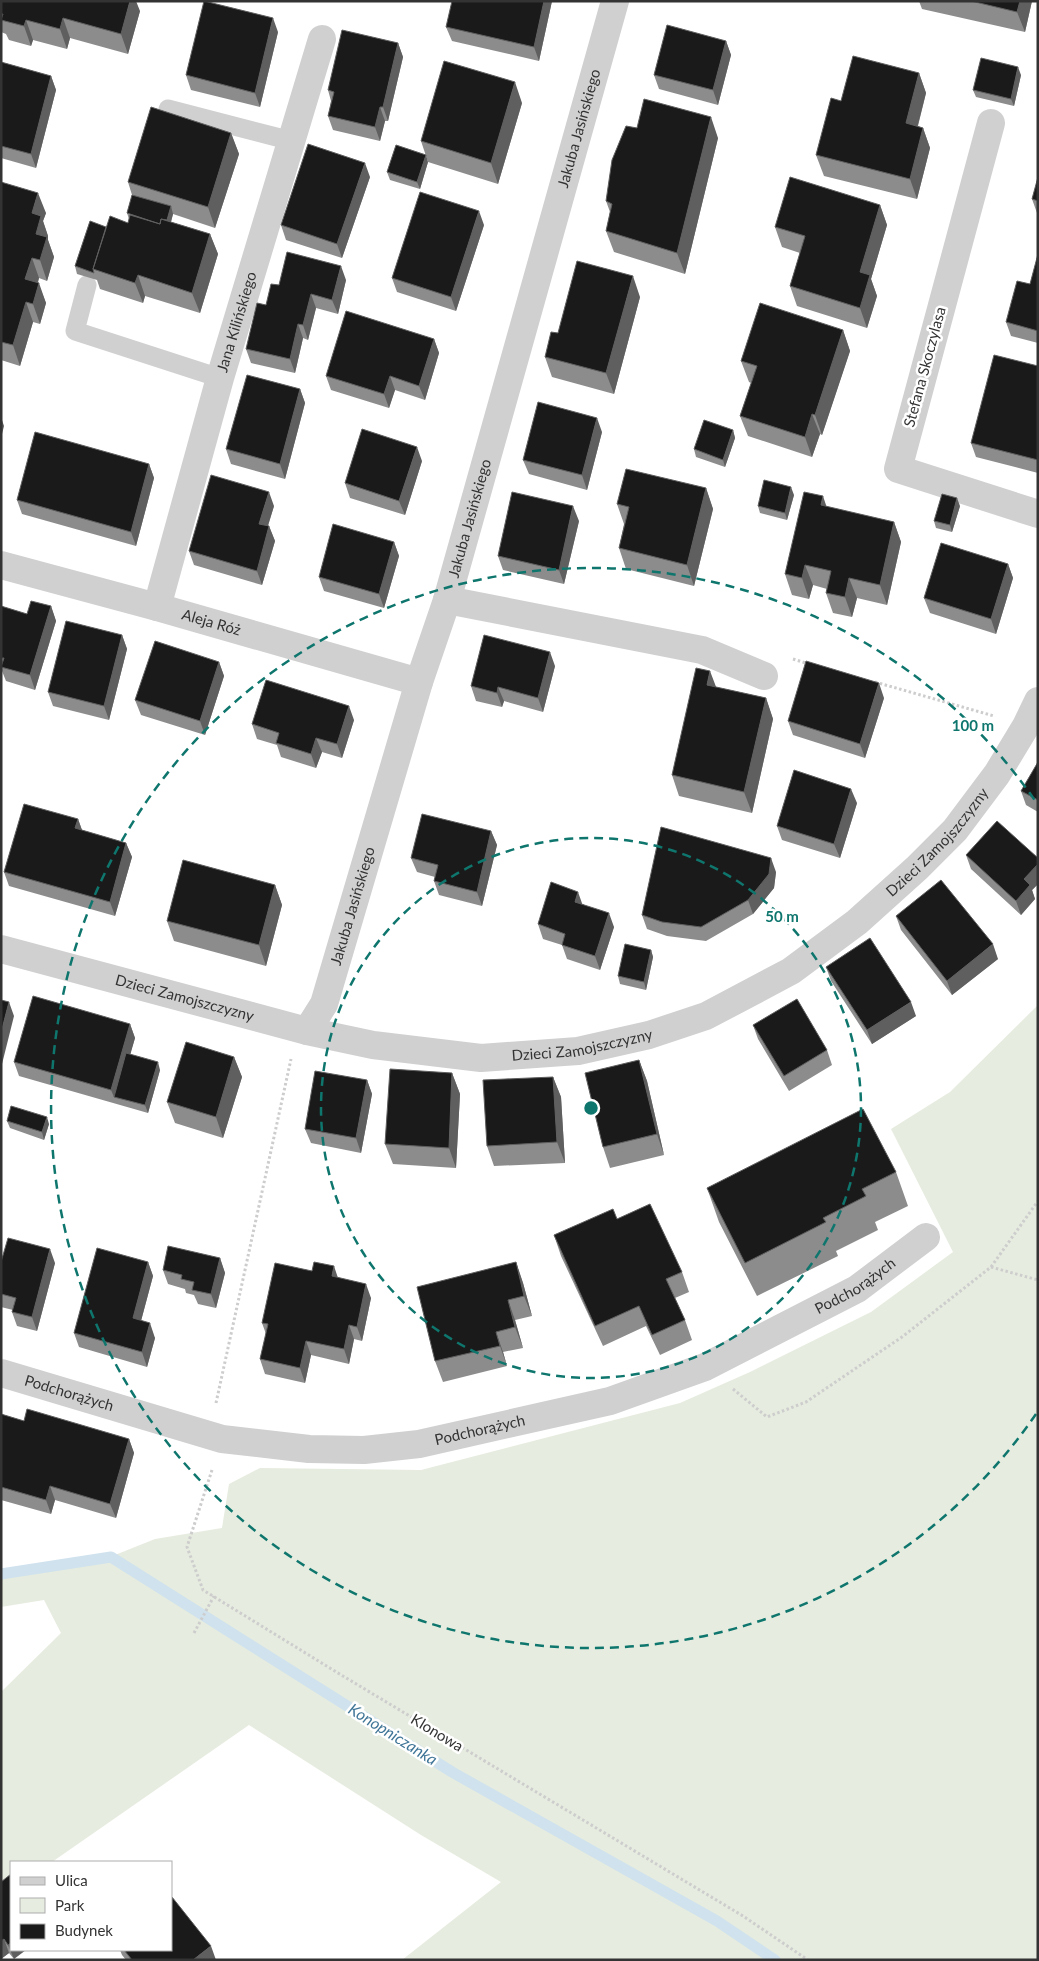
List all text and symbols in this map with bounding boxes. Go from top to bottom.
street label: Jakuba Jasińskiego [553,67,604,190]
street label: Jana Kilińskiego [212,269,260,374]
street label: Stefana Skoczylasa [899,305,949,429]
street label: Jakuba Jasińskiego [444,457,494,580]
street label: Aleja Róż [180,605,243,639]
text: 100 m [952,716,994,734]
street label: Dzieci Zamojszczyzny [882,784,992,900]
street label: Jakuba Jasińskiego [326,844,378,967]
text: 50 m [765,907,799,925]
street label: Dzieci Zamojszczyzny [114,970,256,1024]
street label: Dzieci Zamojszczyzny [511,1024,654,1064]
centre of rings [582,1099,600,1117]
street label: Podchorążych [811,1253,899,1317]
street label: Podchorążych [23,1371,116,1414]
street label: Podchorążych [433,1410,527,1448]
water label: Konopniczanka [345,1699,441,1768]
street label: Klonowa [408,1710,467,1755]
legend [10,1861,172,1951]
text: Ulica [55,1871,88,1889]
text: Park [55,1896,85,1914]
text: Budynek [55,1921,113,1939]

